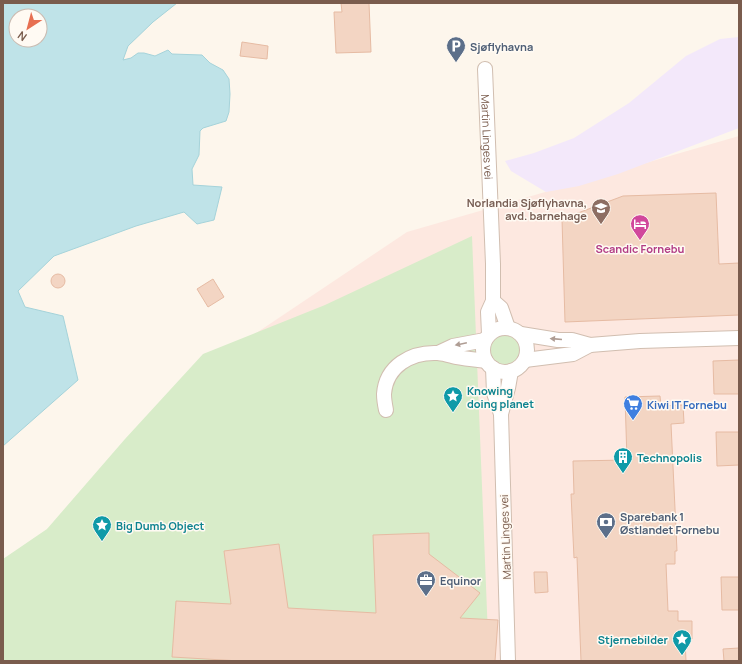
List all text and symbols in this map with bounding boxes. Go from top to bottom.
north arrow [8,8,48,48]
text: N [14,28,29,45]
parking icon: Sjøflyhavna [445,35,467,63]
place label: Sjøflyhavna [470,39,533,54]
street label: Martin Linges vei [479,94,497,180]
place label: Norlandia Sjøflyhavna, avd. barnehage [467,195,587,223]
school or university icon: Norlandia Sjøflyhavna, avd. barnehage [590,197,612,225]
hotel icon: Scandic Fornebu [629,213,651,241]
place label: Scandic Fornebu [596,241,685,256]
one-way arrow [550,336,562,342]
one-way arrow [455,342,467,348]
place label: Knowing doing planet [467,383,534,411]
place icon: Knowing doing planet [442,385,464,413]
supermarket icon: Kiwi IT Fornebu [622,393,644,421]
place label: Kiwi IT Fornebu [647,397,727,412]
building icon: Technopolis [612,446,634,474]
place label: Technopolis [637,450,702,465]
street label: Martin Linges vei [496,494,514,580]
place label: Sparebank 1 Østlandet Fornebu [620,509,720,537]
bank icon: Sparebank 1 Østlandet Fornebu [595,511,617,539]
place icon: Big Dumb Object [91,514,113,542]
place label: Big Dumb Object [116,518,205,533]
office icon: Equinor [415,569,437,597]
place label: Equinor [440,573,482,588]
place icon: Stjernebilder [671,628,693,656]
place label: Stjernebilder [598,632,669,647]

